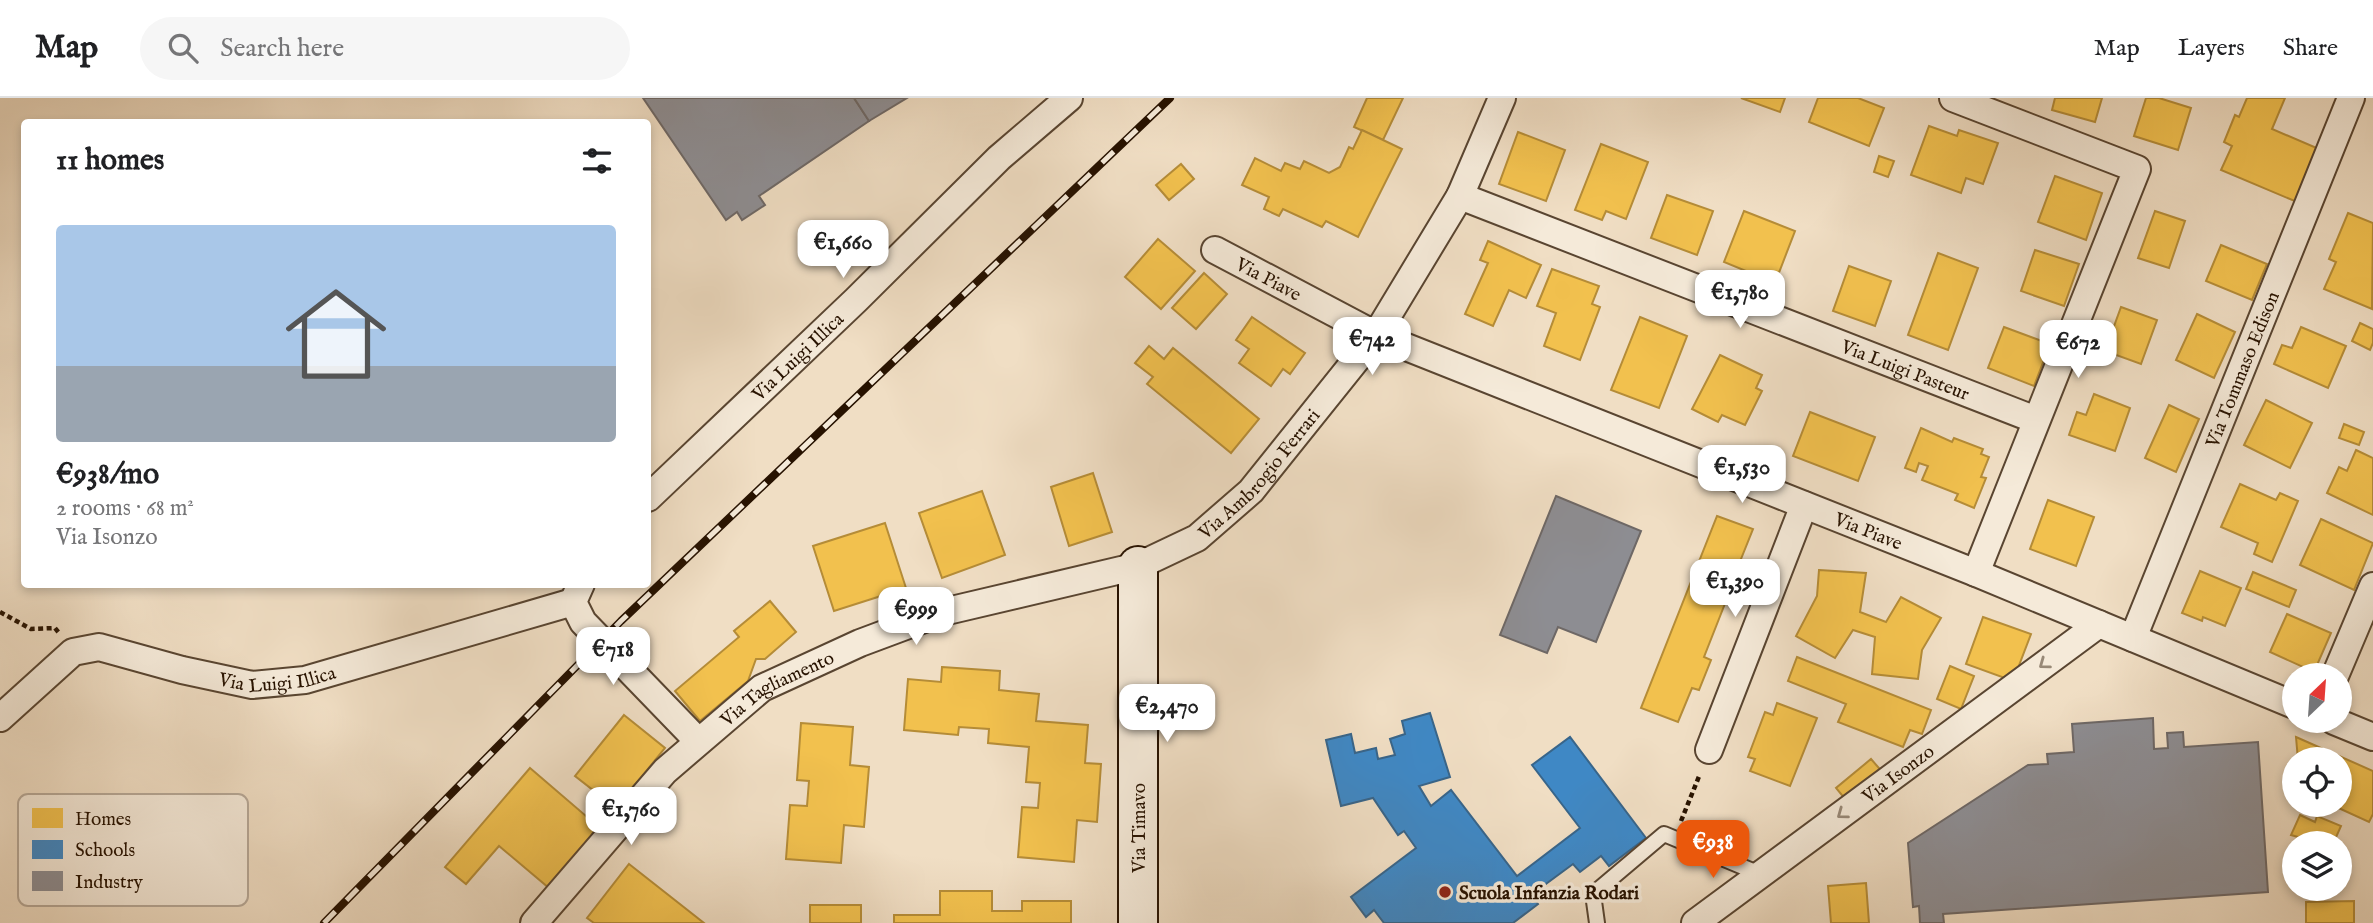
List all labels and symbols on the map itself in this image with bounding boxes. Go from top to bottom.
pin: €1,660 [786,220,900,280]
street label: Via Piave [1230,253,1305,308]
pin: €1,780 [1683,271,1797,330]
street label: Via Tommaso Edison [2201,288,2286,452]
street label: Via Luigi Illica [747,308,850,407]
pin: €742 [1331,317,1413,377]
pin: €672 [2037,320,2119,380]
street label: Via Luigi Pasteur [1836,335,1972,407]
street label: Via Ambrogio Ferrari [1193,405,1326,546]
pin: €1,530 [1685,446,1799,505]
street label: Via Piave [1829,508,1906,557]
pin: €1,390 [1678,560,1792,619]
pin: €999 [875,588,957,647]
pin: €718 [572,628,654,687]
street label: Via Tagliamento [715,647,838,733]
one-way arrow [2040,656,2052,669]
street label: Via Luigi Illica [215,661,340,699]
north arrow [2282,663,2352,733]
pin: €2,470 [1110,684,1224,744]
street label: Via Isonzo [1857,740,1940,810]
street label: Via Timavo [1128,783,1152,874]
pin: €1,760 [574,788,688,847]
legend [18,794,248,906]
one-way arrow [1837,806,1849,818]
text: Homes [75,808,131,832]
pin: €938 [1672,820,1754,880]
text: Schools [75,839,135,863]
text: Industry [75,871,143,895]
place label: Scuola Infanzia Rodari [1459,882,1639,906]
marker: Scuola Infanzia Rodari [1437,884,1453,900]

